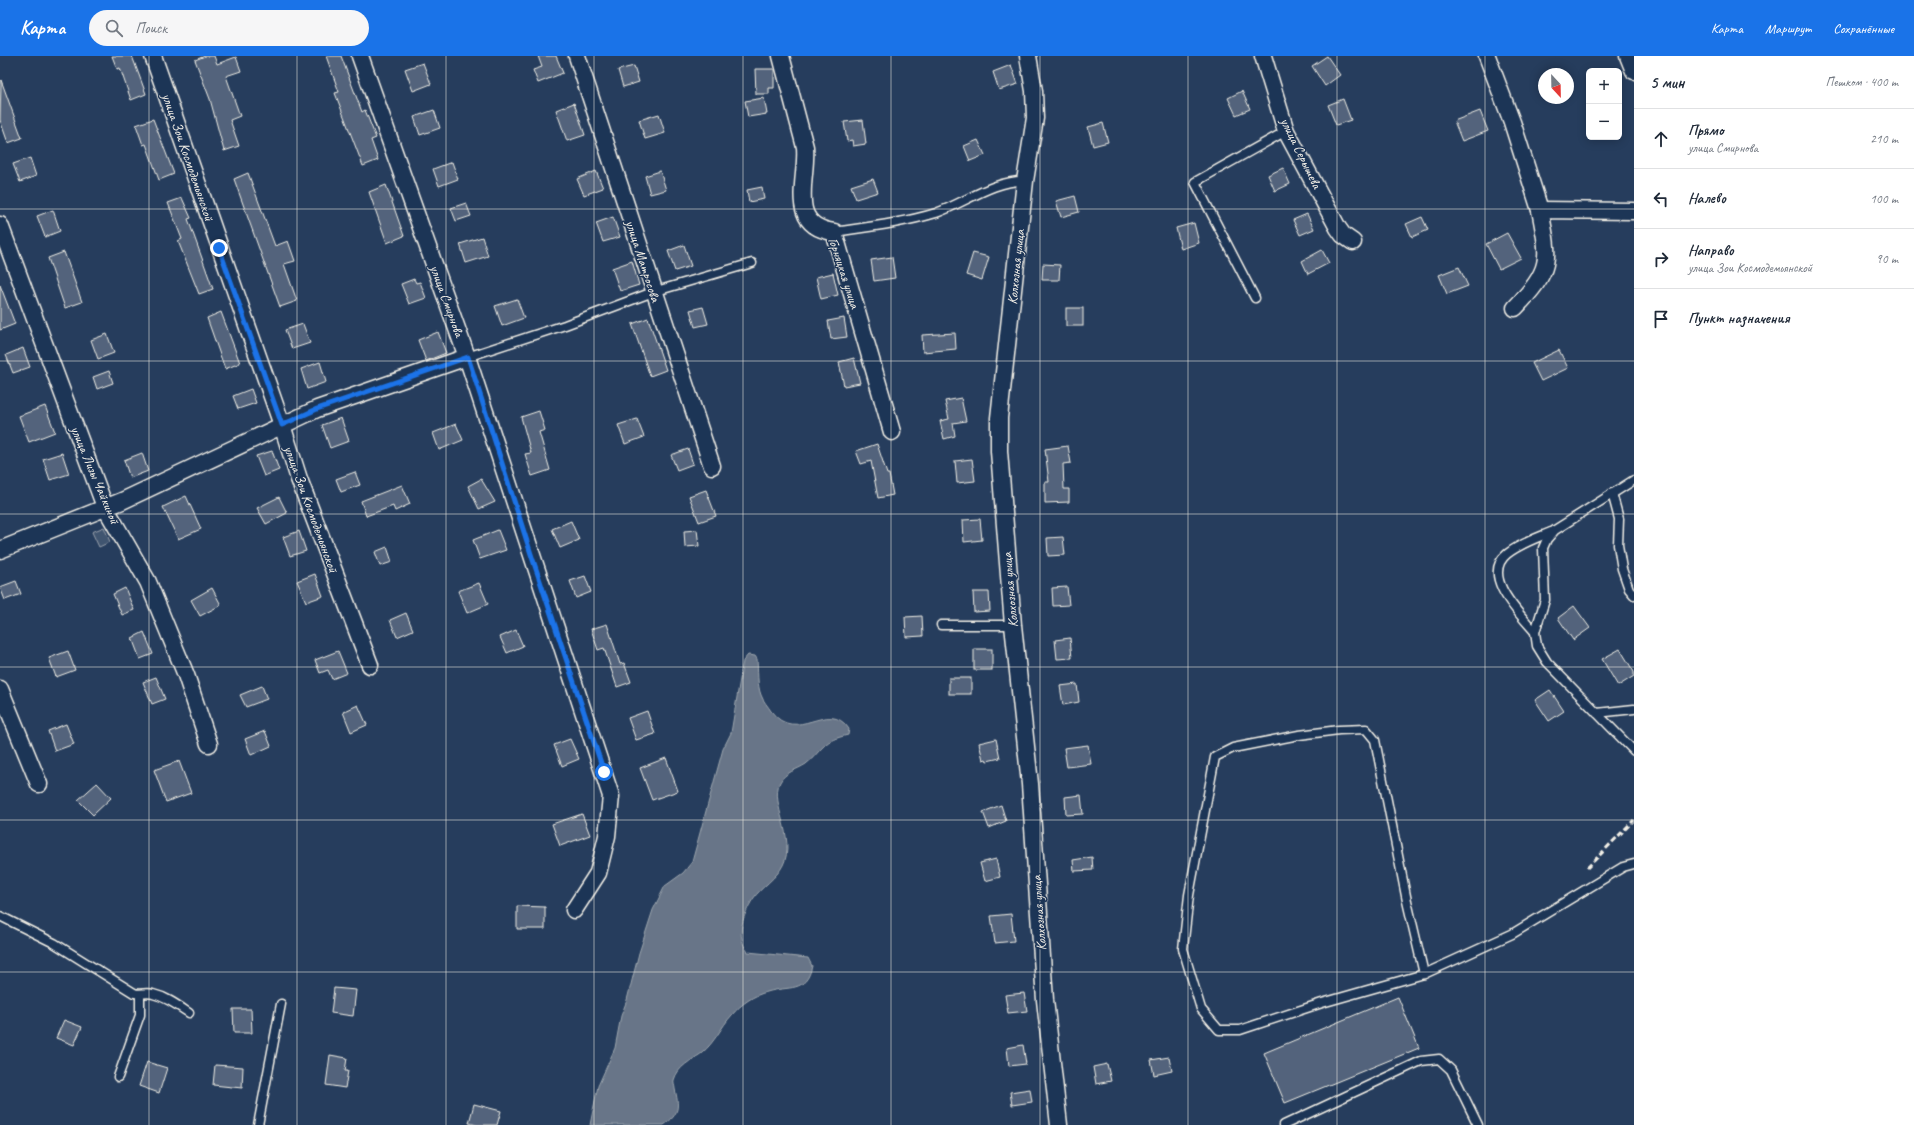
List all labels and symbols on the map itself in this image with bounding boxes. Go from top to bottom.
north arrow [1538,68,1574,104]
street label: улица Зои Космодемьянской [158,90,218,224]
street label: улица Серышева [1276,114,1326,192]
street label: улица Матросова [622,217,664,305]
street label: Колхозная улица [1004,228,1028,305]
street label: Горняцкая улица [825,235,864,311]
route end [210,239,228,257]
street label: улица Смирнова [426,262,468,340]
street label: улица Лизы Чайкиной [66,423,124,528]
street label: улица Зои Космодемьянской [280,442,342,576]
street label: Колхозная улица [998,551,1022,628]
route start [595,763,613,781]
street label: Колхозная улица [1028,874,1050,951]

